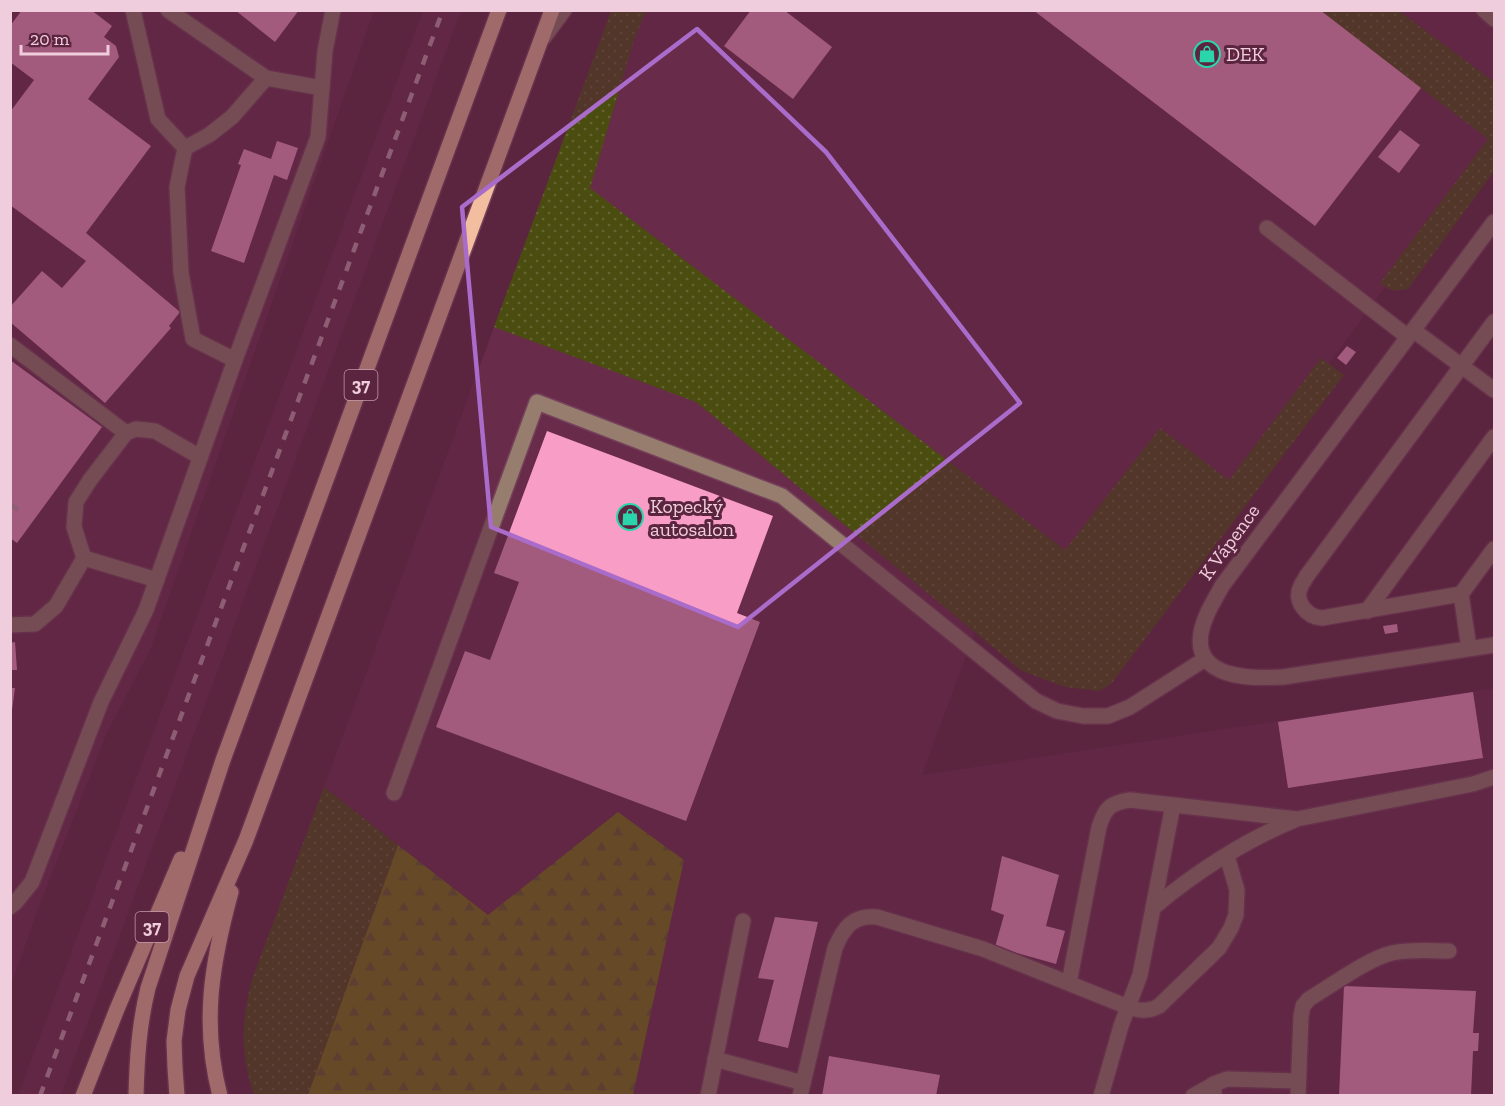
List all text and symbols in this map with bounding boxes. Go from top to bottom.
scale bar [21,18,108,56]
text: 20 m [30,28,70,50]
shop icon: DEK [1192,39,1222,69]
place label: DEK [1226,42,1265,66]
road number: 37 [344,370,378,400]
place label: Kopecký autosalon [650,494,735,541]
street label: K Vápence [1193,499,1265,585]
shop icon: Kopecký autosalon [615,502,645,532]
road number: 37 [136,912,168,942]

